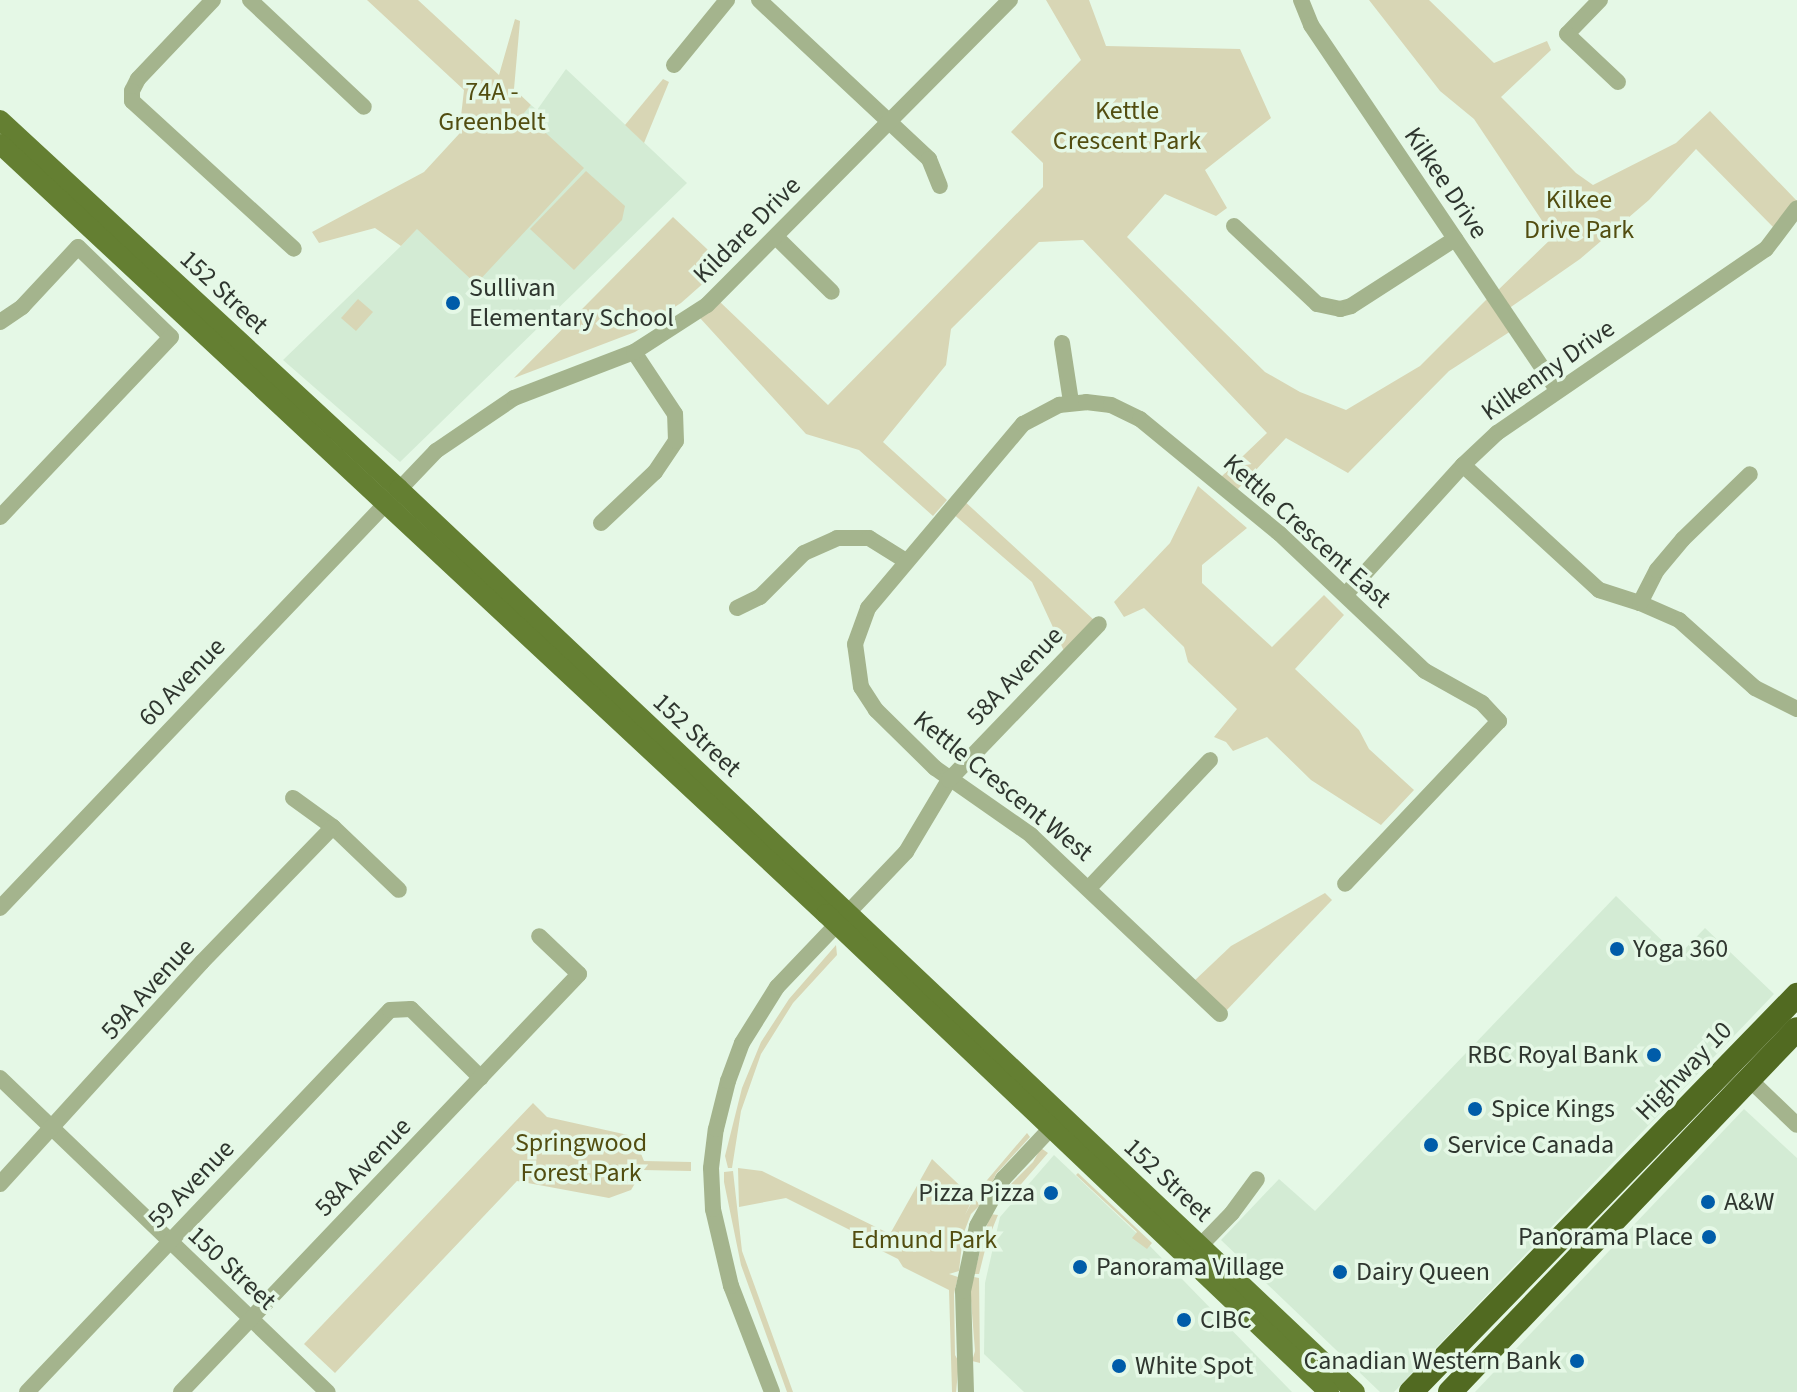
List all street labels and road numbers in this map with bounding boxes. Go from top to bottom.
street label: Kilkee Drive [1397,121,1495,245]
street label: Kildare Drive [687,170,807,290]
street label: 152 Street [173,243,275,341]
street label: Kilkenny Drive [1475,313,1621,427]
street label: Kettle Crescent East [1217,447,1397,615]
street label: 58A Avenue [960,620,1070,732]
street label: 60 Avenue [132,631,232,733]
street label: 152 Street [646,686,748,784]
street label: Kettle Crescent West [907,704,1099,868]
street label: 59A Avenue [94,932,202,1046]
street label: Highway 10 [1629,1015,1739,1127]
street label: 58A Avenue [308,1111,418,1223]
street label: 152 Street [1117,1131,1219,1229]
street label: 59 Avenue [141,1133,241,1235]
street label: 150 Street [181,1219,283,1317]

